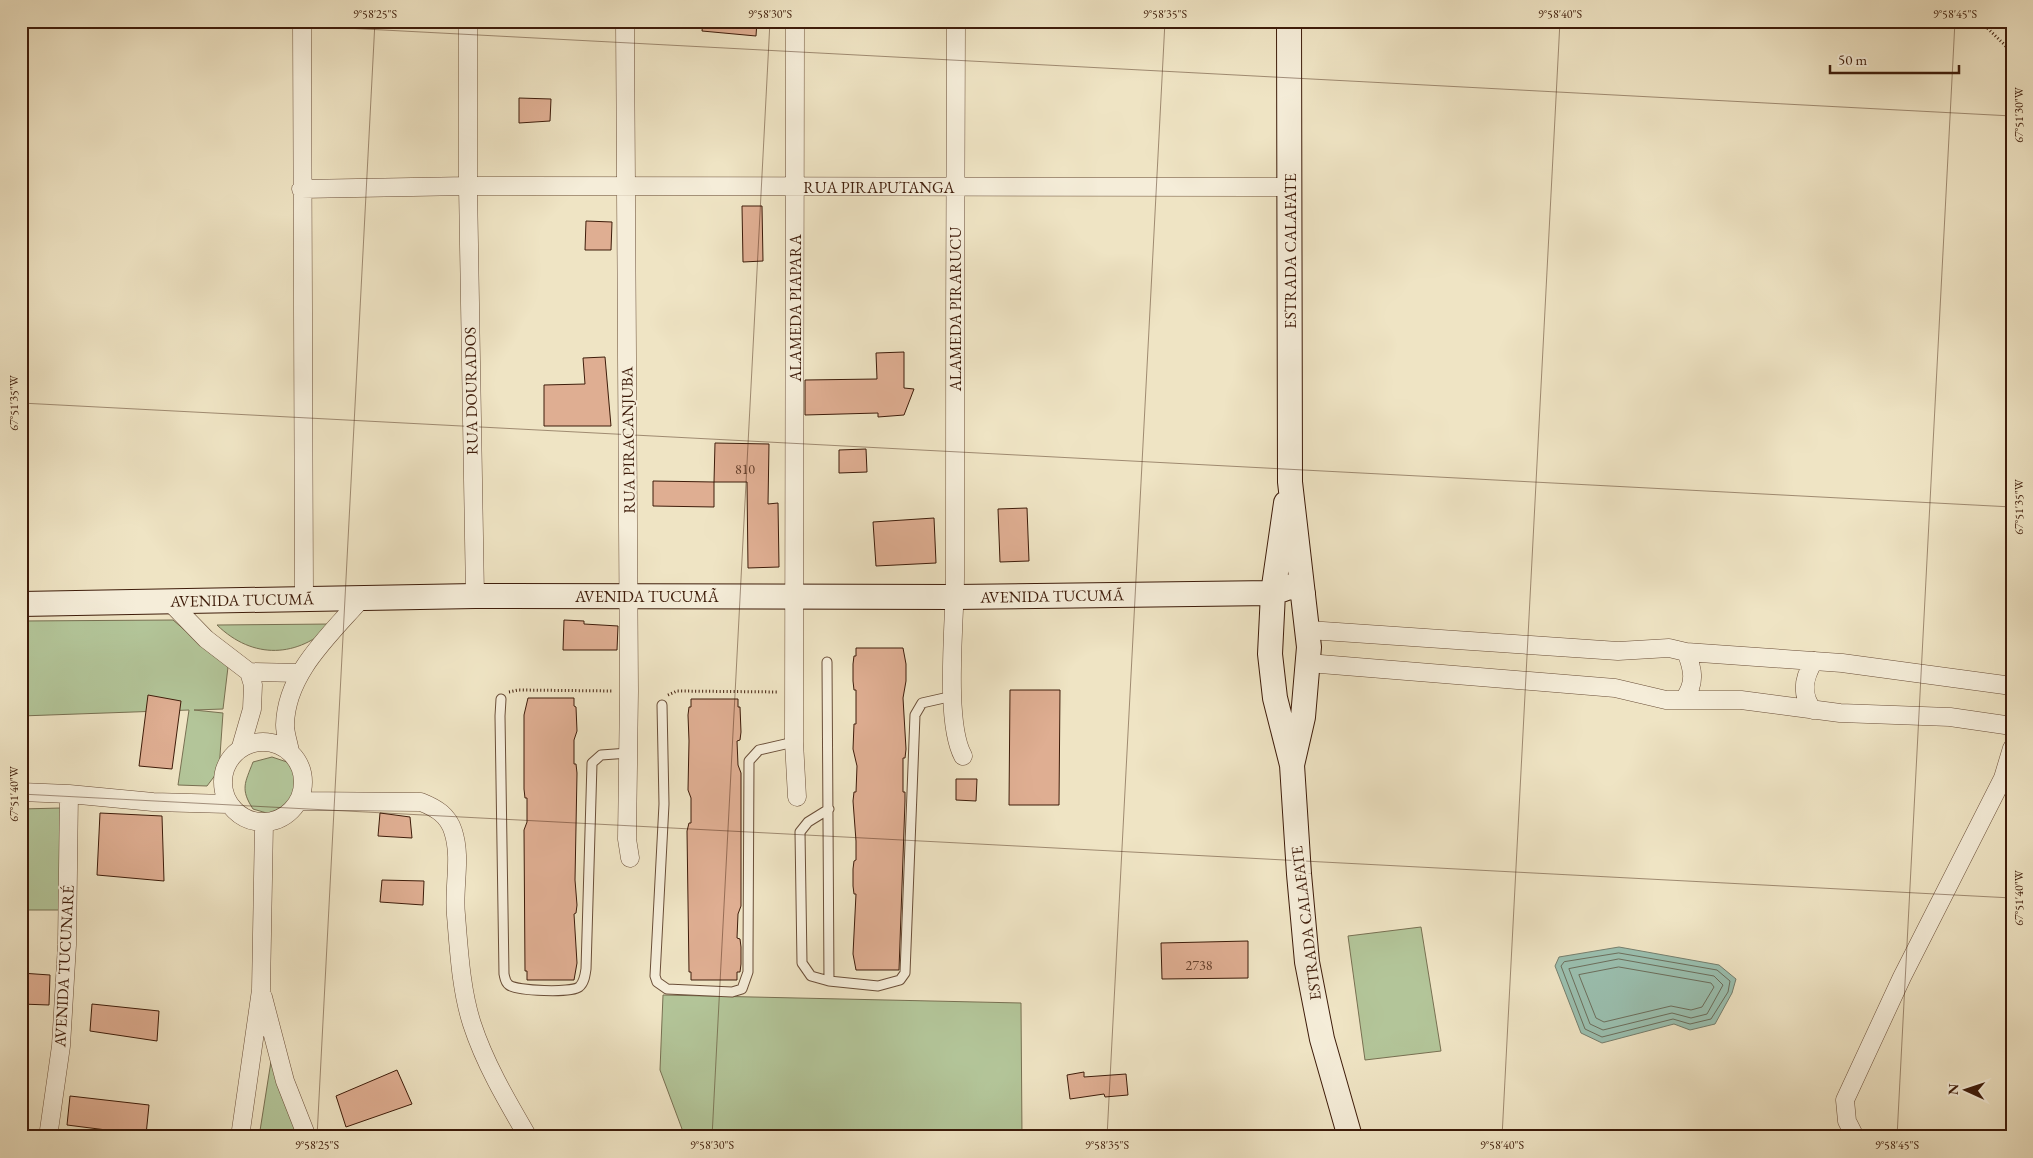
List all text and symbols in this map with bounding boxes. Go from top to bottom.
text: 9°58'25"S [353,6,398,22]
text: 9°58'30"S [748,6,793,22]
text: 9°58'35"S [1143,6,1188,22]
text: 9°58'40"S [1538,6,1583,22]
text: 9°58'45"S [1933,6,1978,22]
scale bar [1830,42,1959,74]
text: 50 m [1838,50,1867,69]
text: 67°51'30"W [2011,86,2027,143]
street label: ESTRADA CALAFATE [1280,173,1301,329]
street label: RUA PIRAPUTANGA [803,177,956,198]
street label: ALAMEDA PIRARUCU [945,227,966,392]
street label: ALAMEDA PIAPARA [785,233,806,383]
street label: RUA DOURADOS [459,327,483,455]
street label: RUA PIRACANJUBA [616,365,640,514]
text: 67°51'35"W [6,374,22,431]
house number: 810 [735,460,755,478]
text: 67°51'35"W [2011,478,2027,535]
street label: AVENIDA TUCUMÃ [979,584,1125,608]
street label: AVENIDA TUCUMÃ [574,586,720,607]
street label: AVENIDA TUCUMÃ [169,588,315,612]
text: 67°51'40"W [6,765,22,822]
street label: ESTRADA CALAFATE [1286,845,1326,1001]
text: 67°51'40"W [2011,869,2027,926]
street label: AVENIDA TUCUNARÉ [49,884,79,1049]
house number: 2738 [1186,956,1213,974]
north arrow [1940,1066,1990,1116]
text: N [1944,1083,1962,1095]
text: 9°58'25"S [295,1137,340,1153]
text: 9°58'30"S [690,1137,735,1153]
text: 9°58'35"S [1085,1137,1130,1153]
text: 9°58'40"S [1480,1137,1525,1153]
text: 9°58'45"S [1875,1137,1920,1153]

